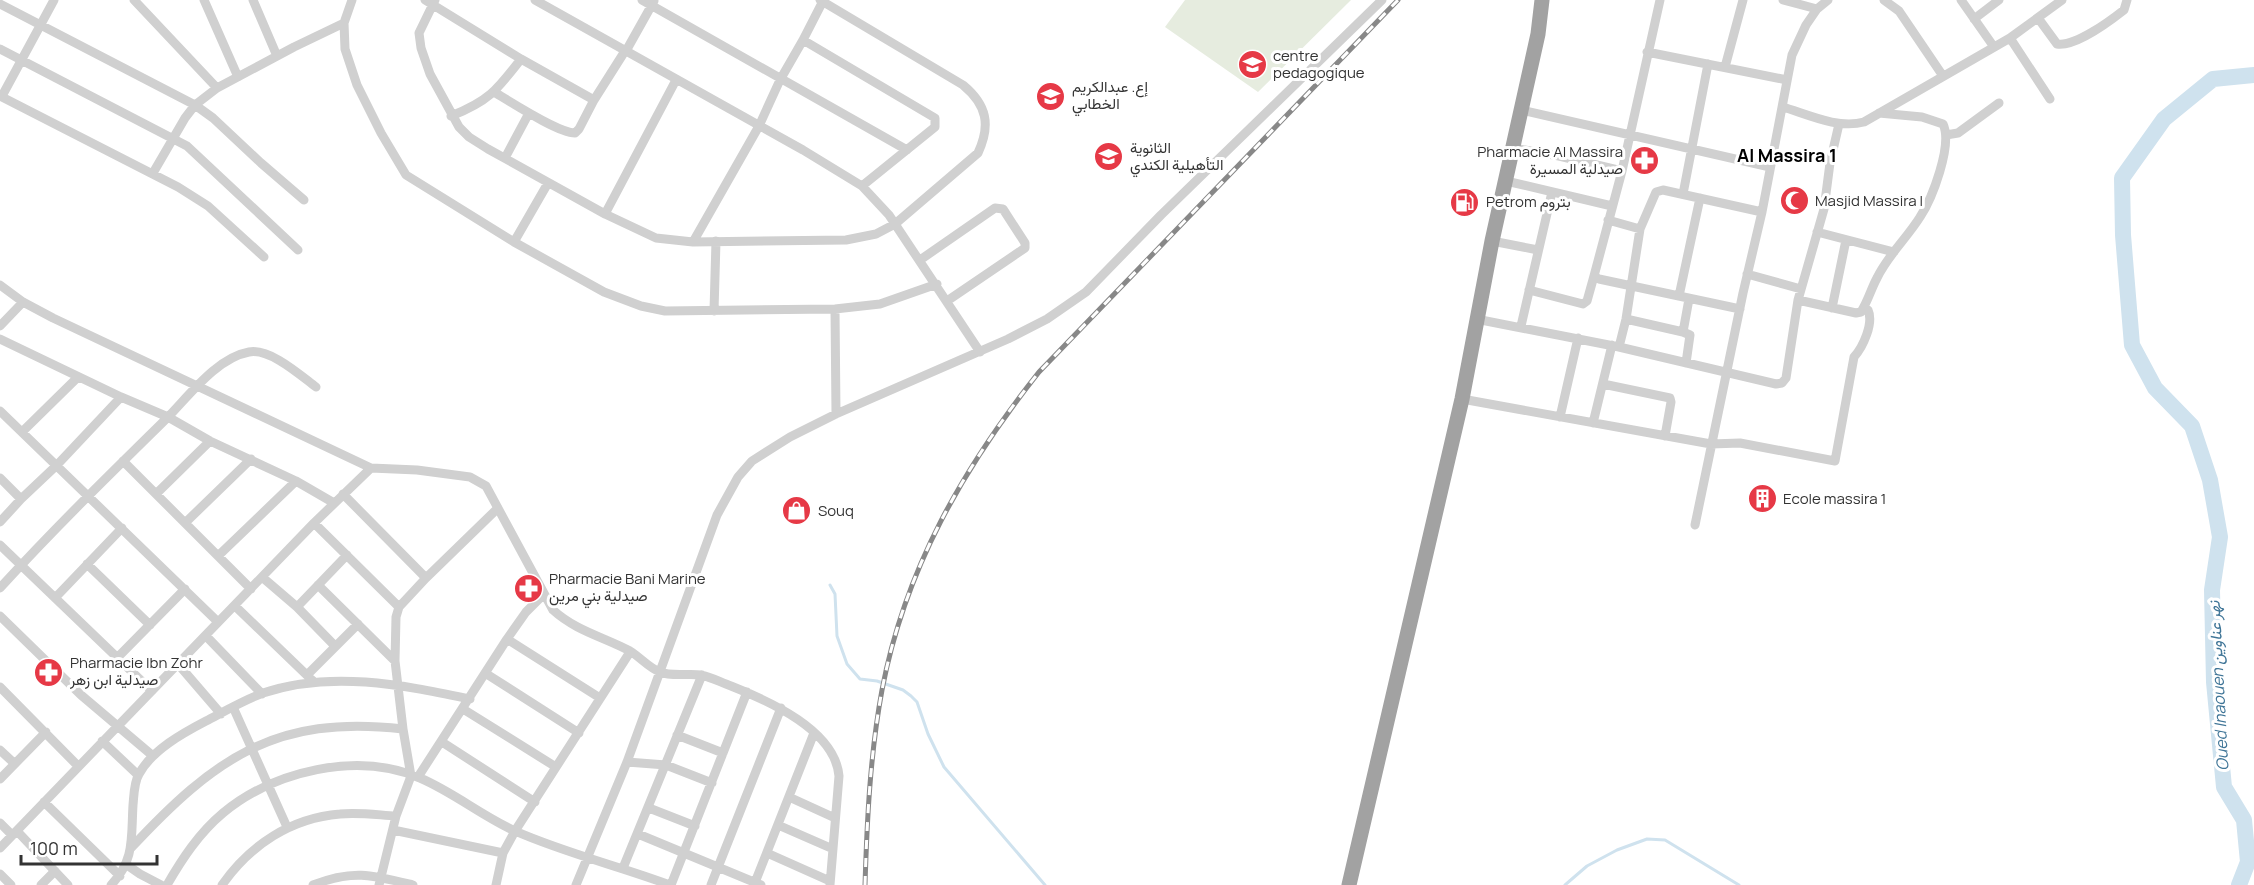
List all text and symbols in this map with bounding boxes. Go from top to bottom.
place label: centre pedagogique [1273,45,1365,83]
school or university icon: centre pedagogique [1236,49,1268,81]
place label: إع. عبدالكريم الخطابي [1072,76,1149,117]
school or university icon: إع. عبدالكريم الخطابي [1035,80,1067,112]
place label: الثانوية التأهيلية الكندي [1130,137,1223,178]
school or university icon: الثانوية التأهيلية الكندي [1093,141,1125,173]
place label: Pharmacie Al Massira صيدلية المسيرة [1477,141,1623,179]
district label: Al Massira 1 [1737,143,1837,167]
pharmacy icon: Pharmacie Al Massira صيدلية المسيرة [1628,145,1660,177]
mosque icon: Masjid Massira I [1778,185,1810,217]
fuel station icon: Petrom بتروم [1449,186,1481,218]
place label: Masjid Massira I [1815,190,1923,211]
place label: Petrom بتروم [1486,191,1571,212]
building icon: Ecole massira 1 [1746,483,1778,515]
place label: Ecole massira 1 [1783,488,1886,509]
shop icon: Souq [781,495,813,527]
place label: Souq [818,500,854,521]
place label: Pharmacie Bani Marine صيدلية بني مرين [549,568,706,609]
pharmacy icon: Pharmacie Bani Marine صيدلية بني مرين [512,572,544,604]
water label: Oued Inaouen نهر عناوين [2202,599,2233,771]
place label: Pharmacie Ibn Zohr صيدلية ابن زهر [69,652,203,690]
pharmacy icon: Pharmacie Ibn Zohr صيدلية ابن زهر [33,656,65,688]
scale bar [21,828,158,866]
text: 100 m [30,836,78,860]

